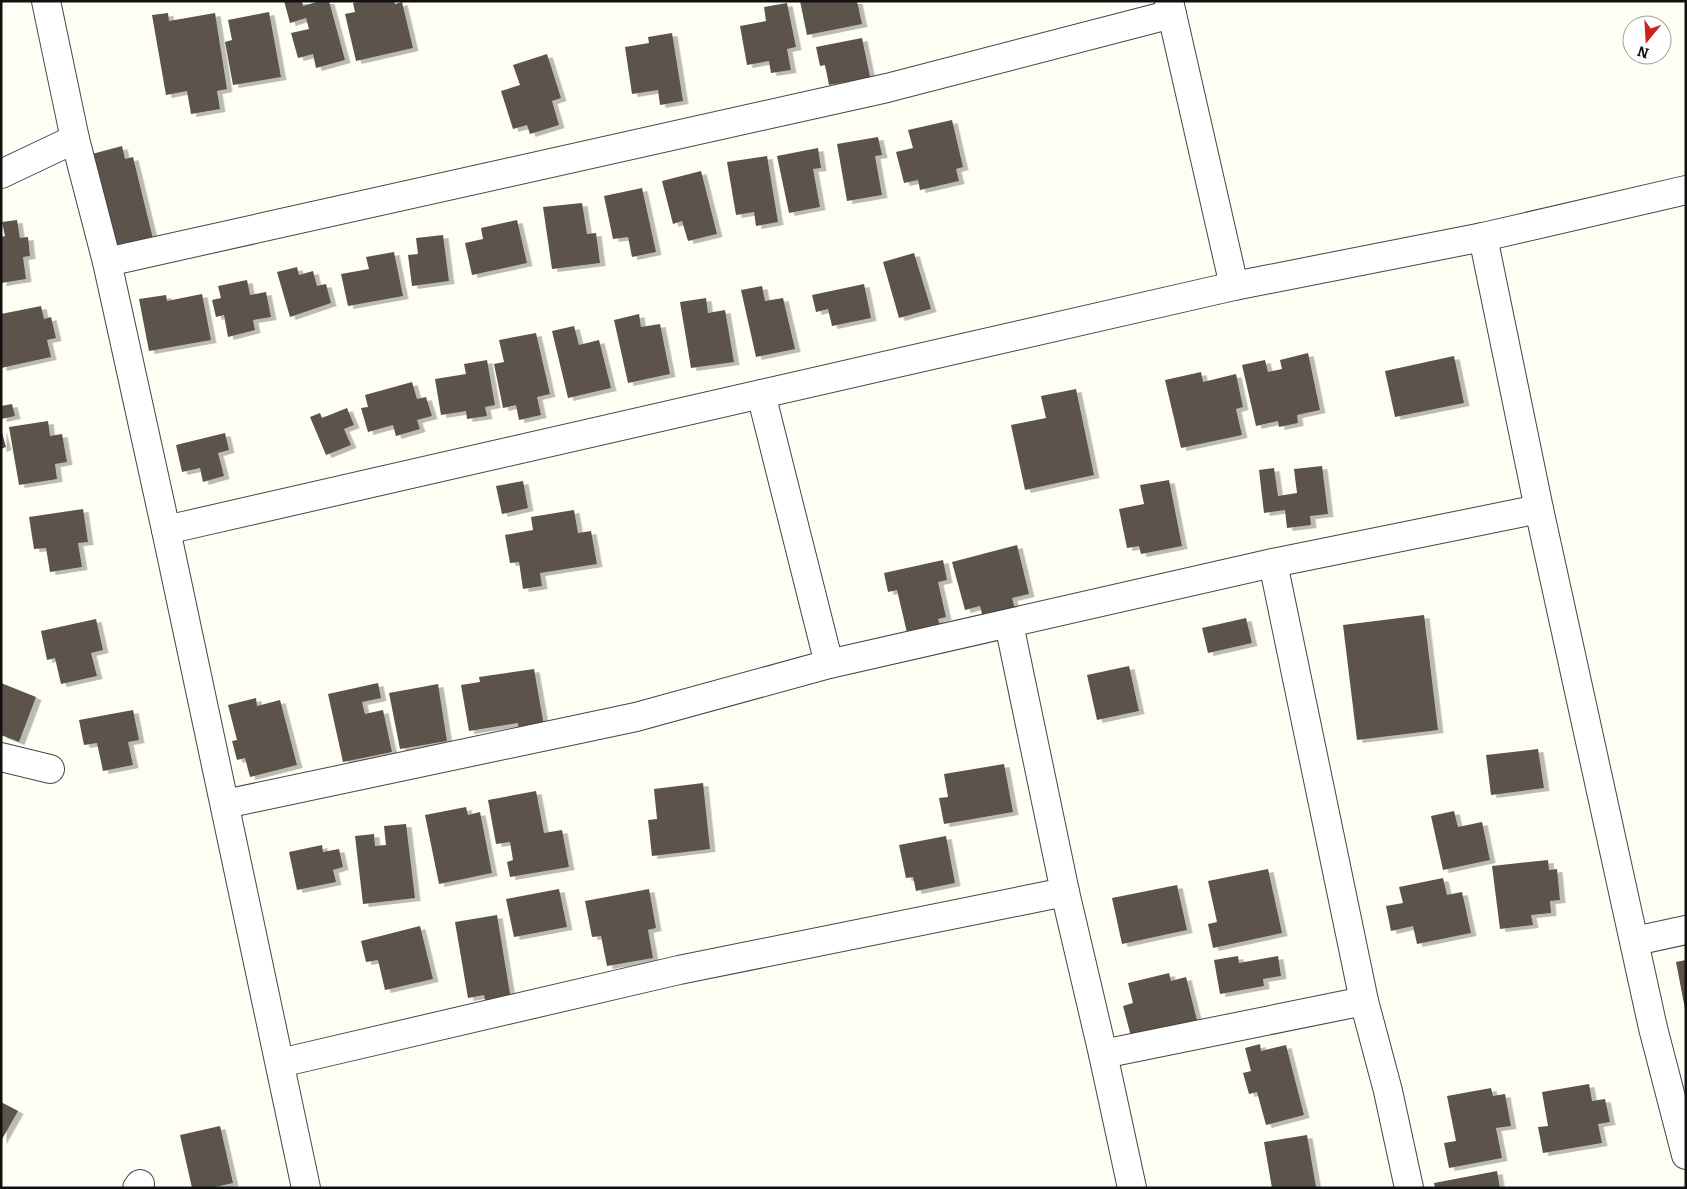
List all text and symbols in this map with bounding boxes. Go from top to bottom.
north arrow [1622,15,1672,65]
text: N [1635,42,1651,62]

